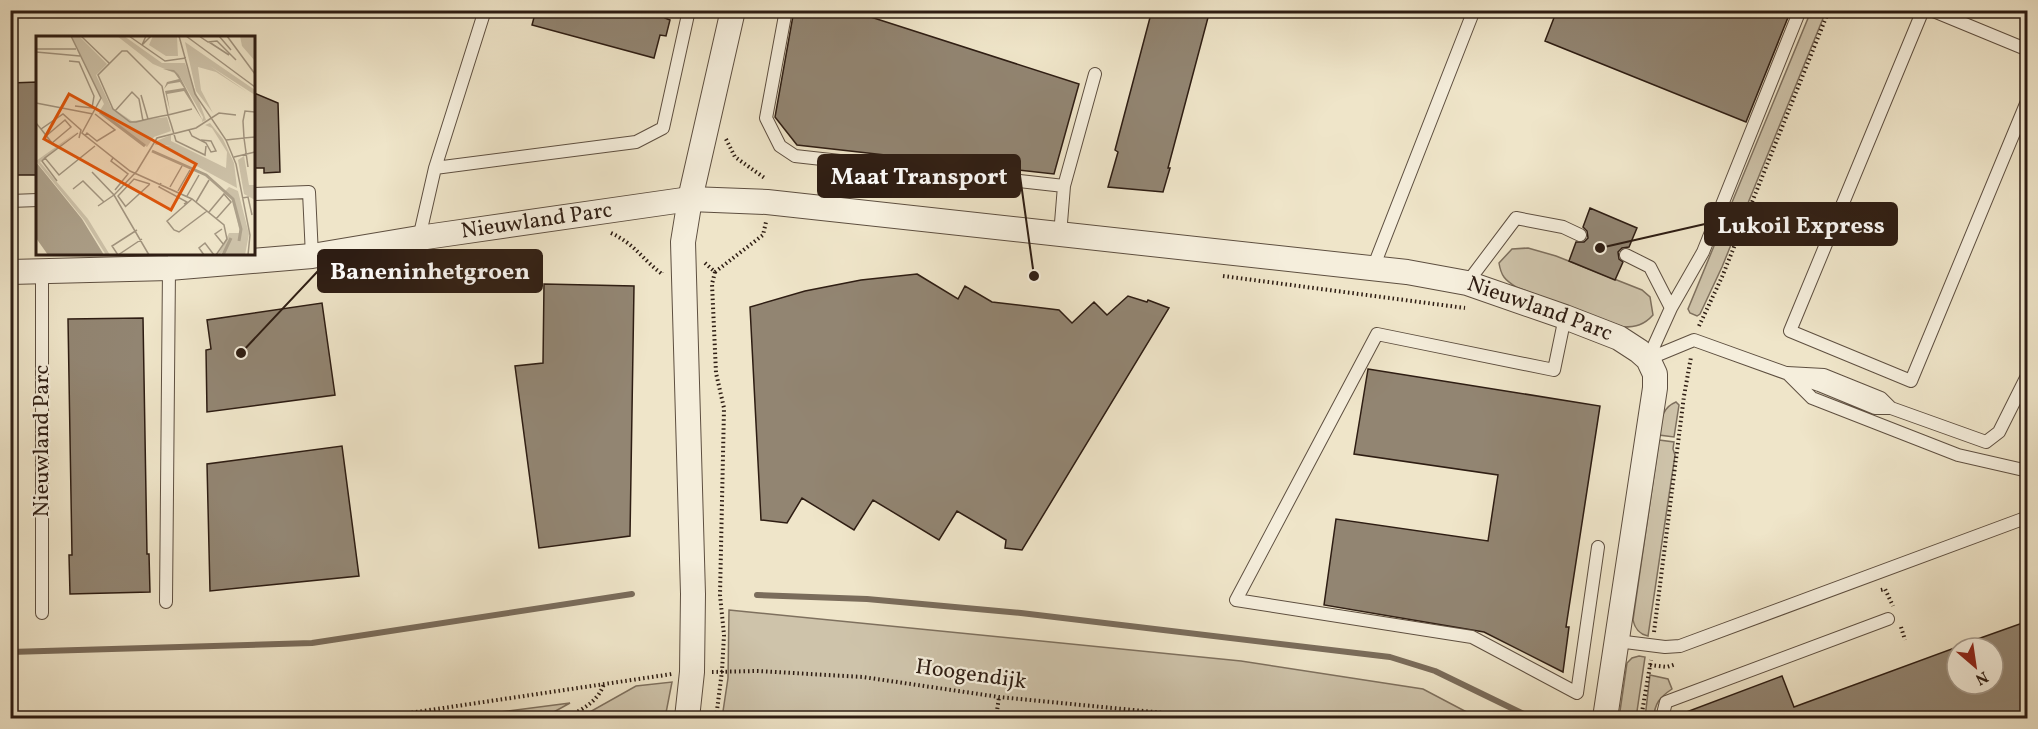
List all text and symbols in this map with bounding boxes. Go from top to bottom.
inset map [36,36,255,255]
callout: Maat Transport [818,155,1020,197]
text: Maat Transport [830,161,1008,195]
street label: Nieuwland Parc [459,195,615,247]
callout: Lukoil Express [1705,203,1897,245]
text: Lukoil Express [1717,210,1885,244]
callout: Baneninhetgroen [318,250,542,292]
text: Baneninhetgroen [330,256,530,290]
street label: Nieuwland Parc [1463,269,1617,350]
street label: Nieuwland Parc [27,365,58,517]
north arrow [1945,636,2005,696]
street label: Hoogendijk [913,652,1029,698]
text: N [1971,665,1992,690]

